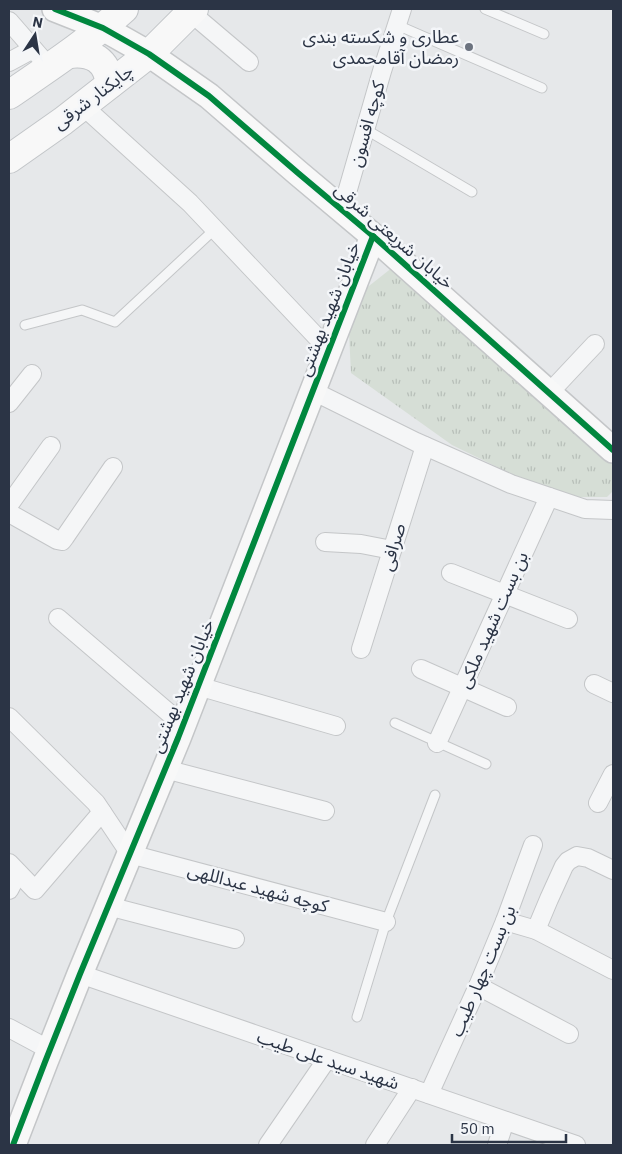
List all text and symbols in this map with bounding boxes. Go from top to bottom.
north arrow [10,10,60,60]
text: N [31,12,45,32]
place label: عطاری و شکسته بندی رمضان آقامحمدی [303,25,459,69]
marker: عطاری و شکسته بندی رمضان آقامحمدی [463,41,475,53]
street label: چایکنار شرقی [48,59,137,134]
street label: كوچه افسون [343,78,390,169]
street label: خیابان شریعتی شرقی [330,177,459,294]
street label: خیابان شهید بهشتی [292,238,365,379]
street label: صرافی [374,520,411,573]
street label: بن بست شهید ملکی [452,548,533,692]
street label: خیابان شهید بهشتی [144,616,219,756]
street label: کوچه شهید عبداللهی [185,858,332,918]
street label: بن بست چهار طیب [444,902,521,1040]
street label: شهید سید علی طیب [254,1024,402,1095]
scale bar [452,1112,566,1144]
text: 50 m [460,1119,495,1138]

